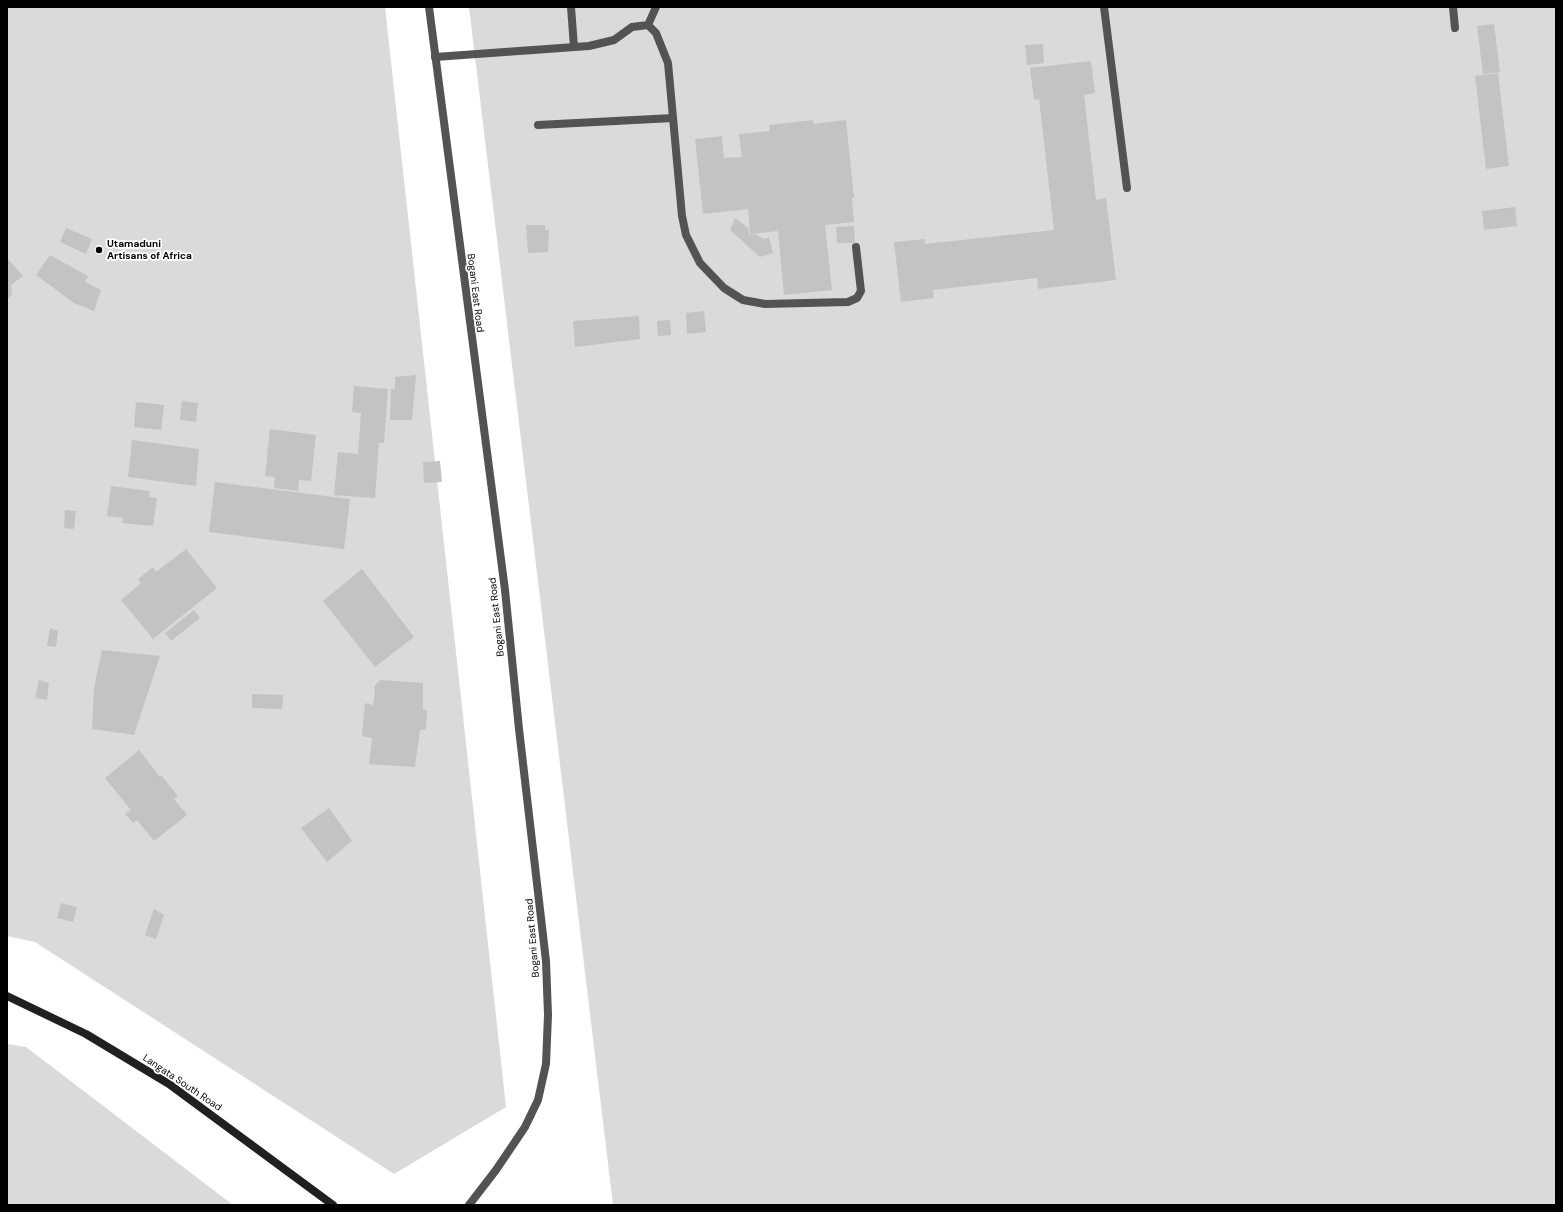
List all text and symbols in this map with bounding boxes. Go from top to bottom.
place label: Utamaduni Artisans of Africa [107,238,192,262]
marker: Utamaduni Artisans of Africa [94,245,104,255]
street label: Bogani East Road [464,253,486,333]
street label: Bogani East Road [487,577,507,657]
street label: Bogani East Road [524,898,542,978]
street label: Langata South Road [140,1052,224,1114]

